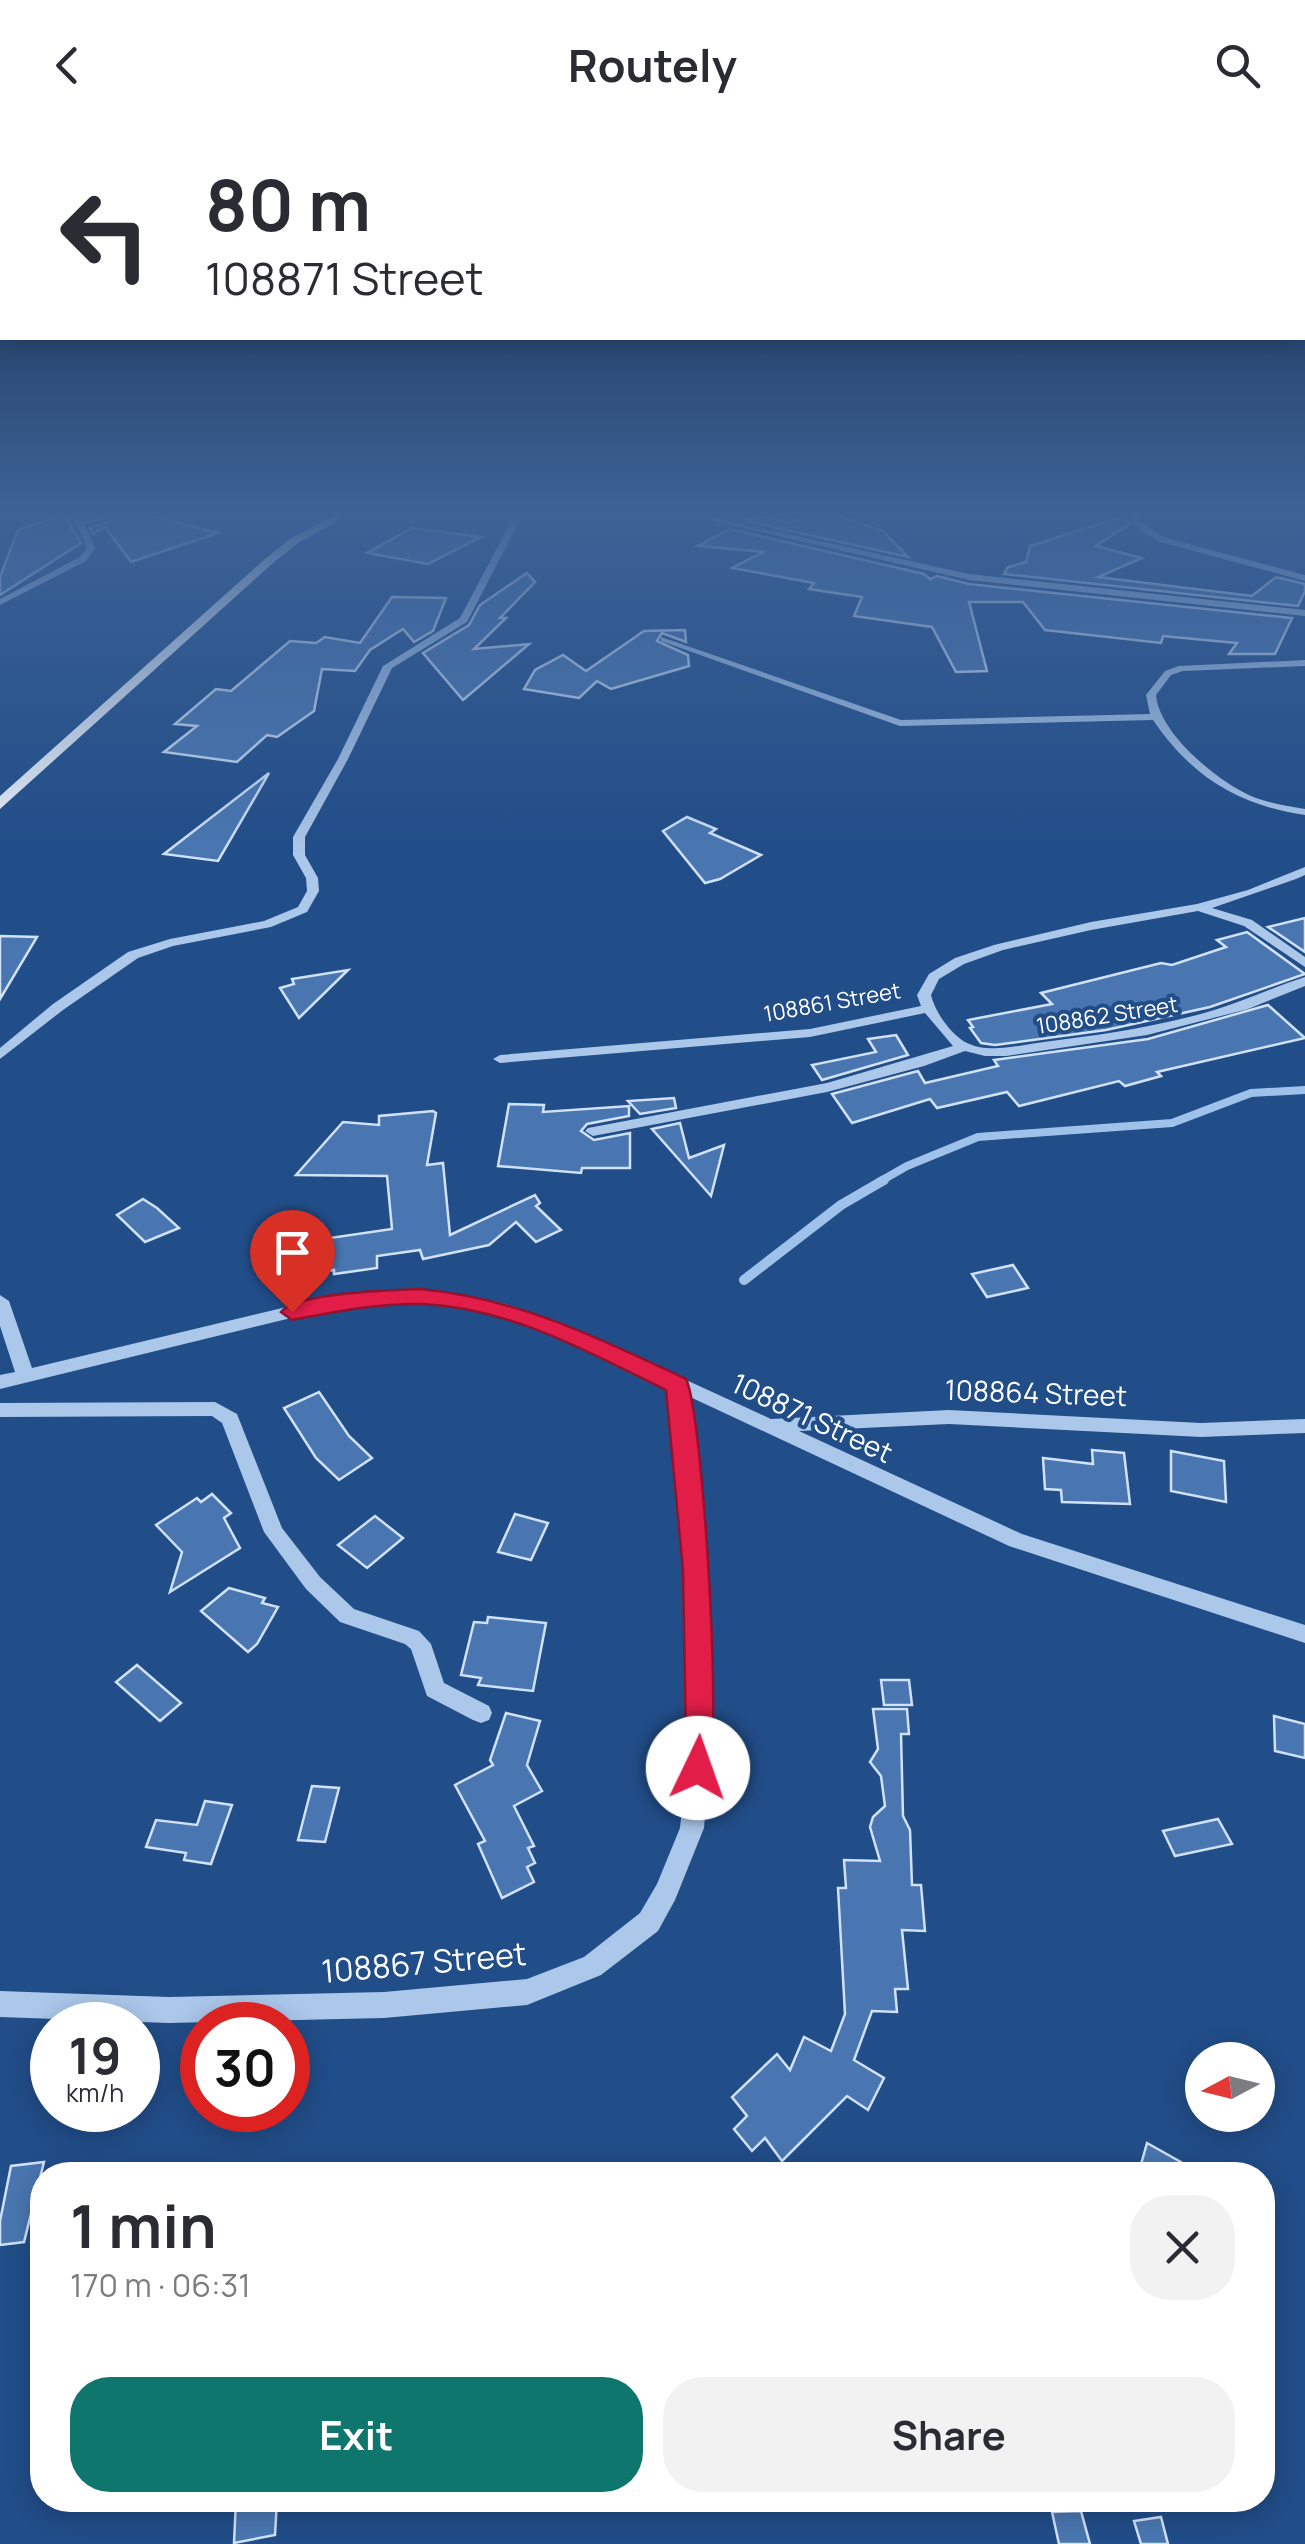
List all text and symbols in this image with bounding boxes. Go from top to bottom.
text: Routely [568,34,737,96]
icon: back [40,38,95,93]
icon: search [1210,38,1265,93]
text: 80 m [205,156,371,252]
icon: left [40,170,170,300]
text: 108871 Street [205,247,484,309]
street label: 108861 Street [761,975,903,1029]
street label: 108862 Street [1034,989,1180,1041]
pin [250,1210,335,1313]
icon: arrive [265,1225,320,1280]
street label: 108871 Street [726,1363,899,1471]
street label: 108864 Street [944,1370,1128,1414]
position arrow [646,1716,750,1820]
street label: 108867 Street [320,1931,528,1993]
speed limit sign: 30 [180,2002,310,2132]
text: 19 [69,2021,121,2089]
north arrow [1185,2042,1275,2132]
map controls [1185,2042,1275,2132]
text: km/h [66,2075,124,2110]
text: 1 min [70,2184,217,2266]
button: close [1130,2195,1235,2300]
text: 170 m · 06:31 [70,2263,251,2307]
button: Exit [70,2377,643,2492]
button: Share [663,2377,1235,2492]

